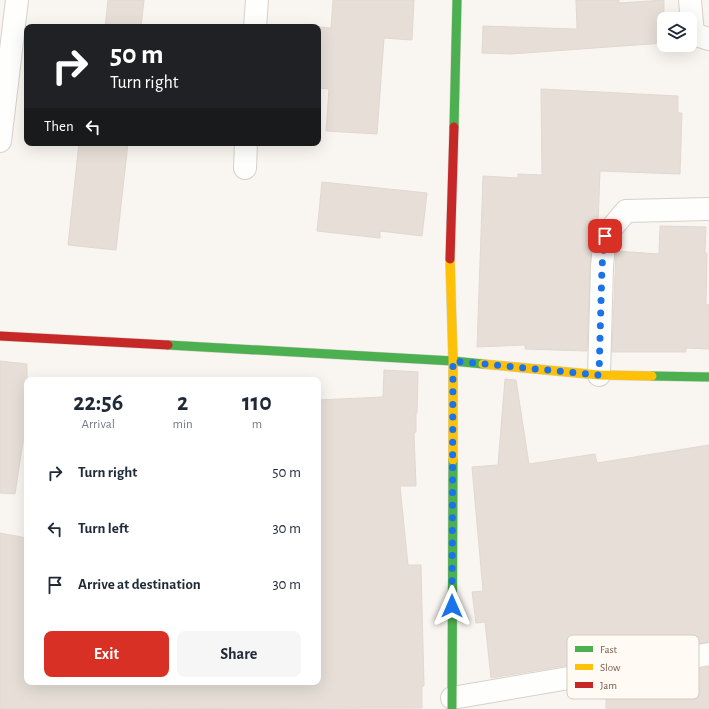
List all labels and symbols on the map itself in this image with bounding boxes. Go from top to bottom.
pin [588,219,622,253]
position arrow [431,585,473,627]
legend [567,635,699,699]
text: Fast [600,644,618,655]
text: Slow [600,662,621,673]
text: Jam [600,680,617,691]

